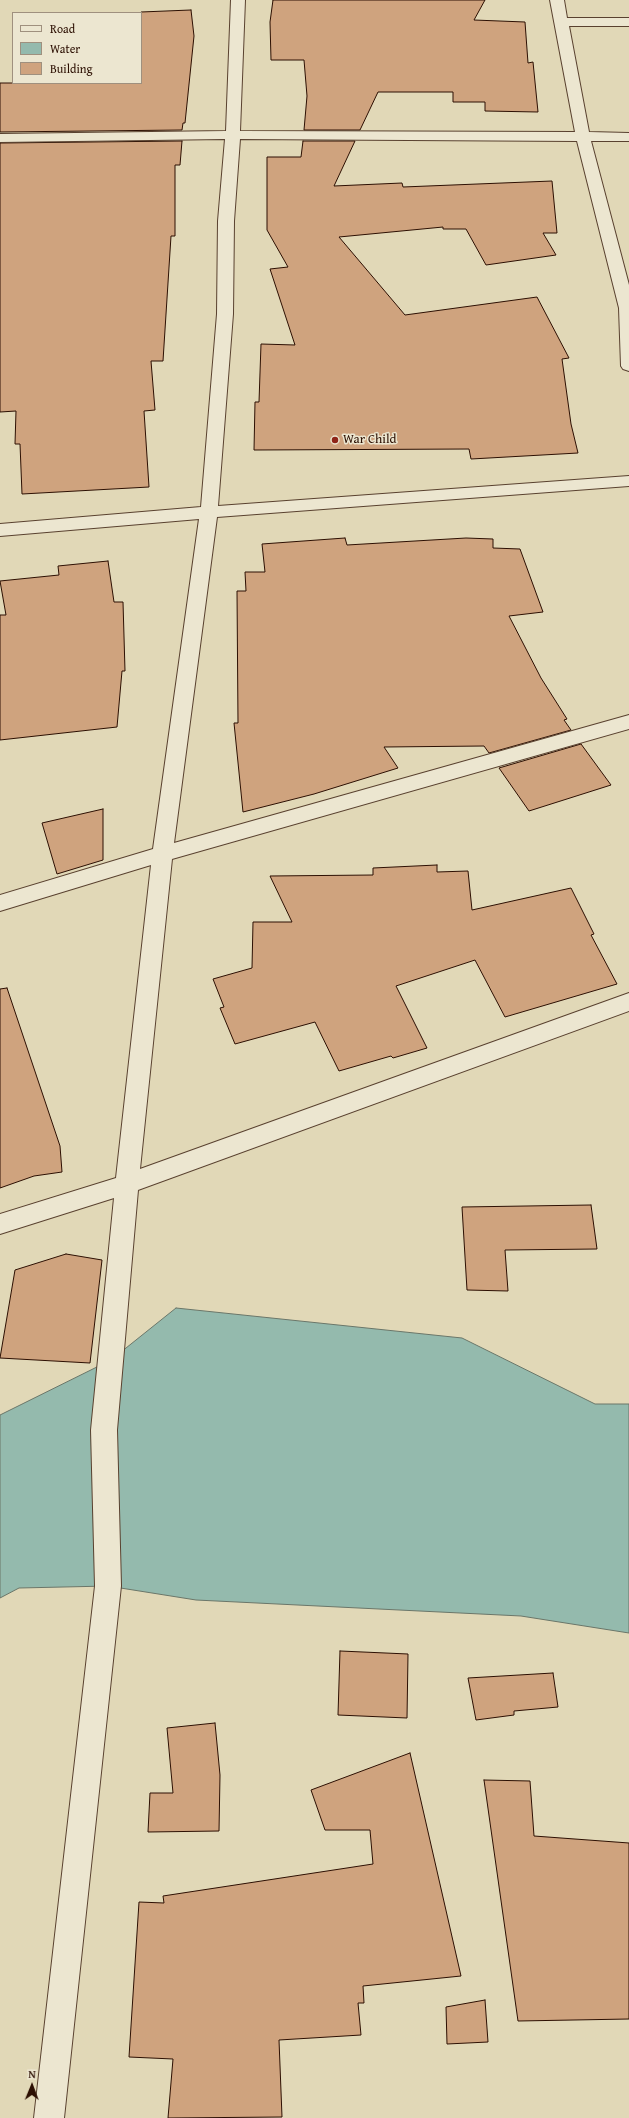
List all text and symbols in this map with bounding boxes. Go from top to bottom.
legend [12,12,142,84]
text: Road [50,20,75,37]
text: Water [50,40,80,57]
text: Building [50,60,93,77]
place label: War Child [343,432,397,448]
marker: War Child [330,435,340,445]
north arrow [12,2066,52,2106]
text: N [28,2066,36,2082]

